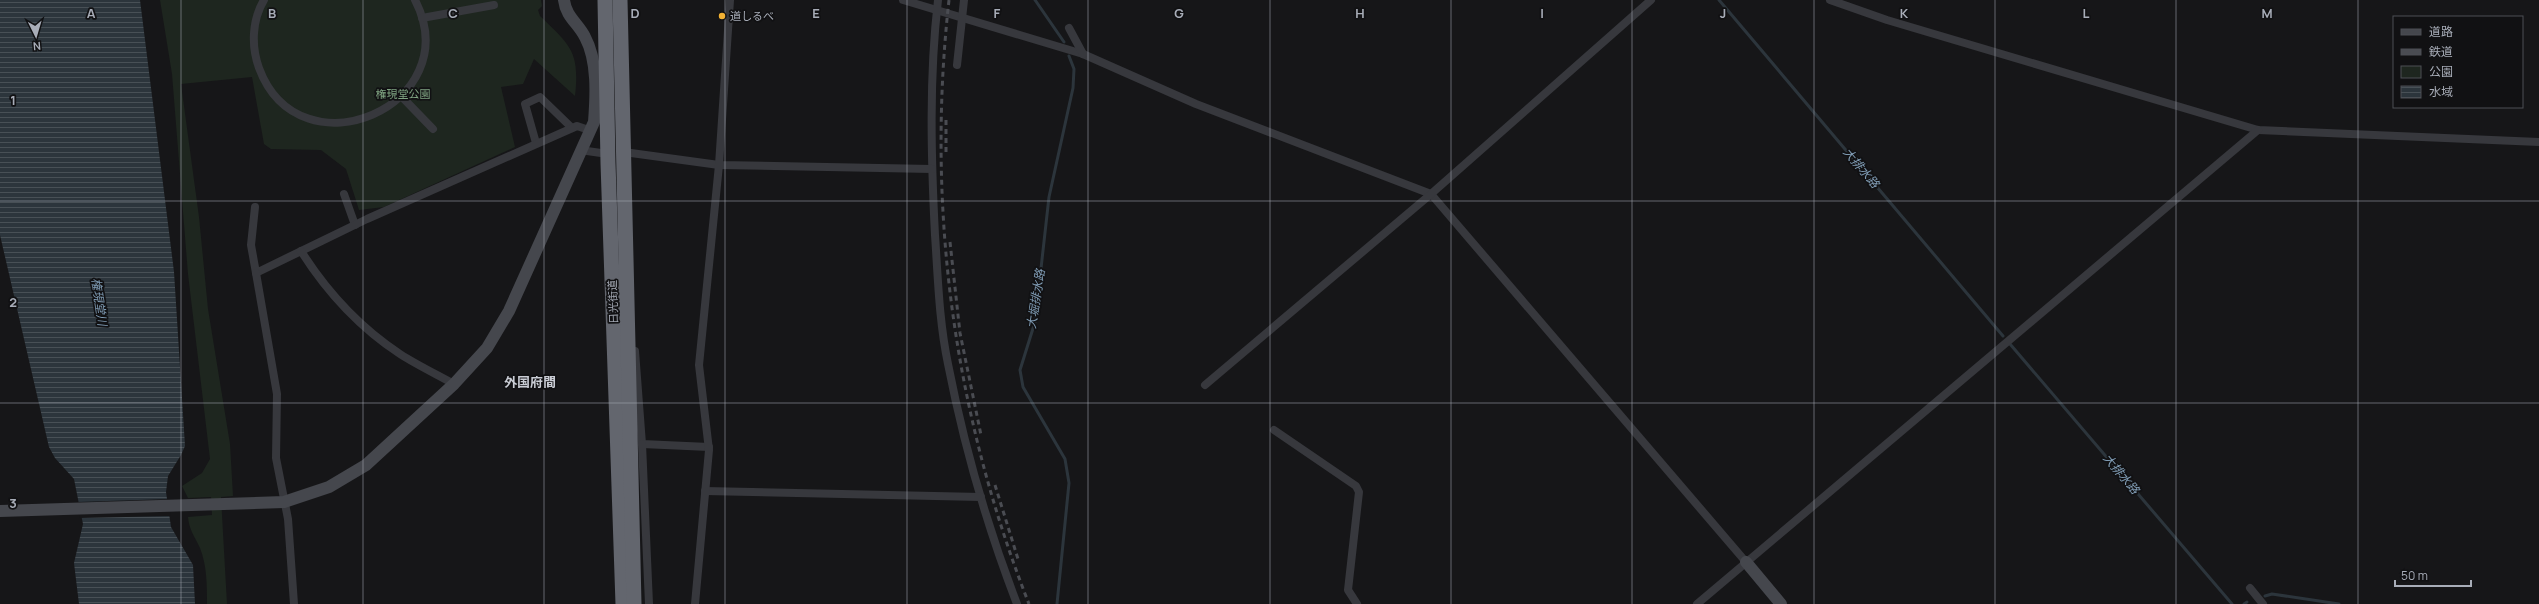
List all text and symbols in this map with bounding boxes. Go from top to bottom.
text: A [87,4,96,22]
text: B [268,4,276,22]
text: C [448,4,458,22]
text: D [630,4,640,22]
text: E [812,4,820,22]
text: F [994,4,1001,22]
text: G [1174,4,1184,22]
text: H [1355,4,1365,22]
text: I [1540,4,1544,22]
text: J [1720,4,1726,22]
text: K [1900,4,1909,22]
text: L [2083,4,2090,22]
text: M [2261,4,2273,22]
place label: 道しるべ [730,8,774,23]
marker: 道しるべ [717,11,727,21]
north arrow [16,16,56,56]
legend [2393,16,2523,108]
text: 道路 [2429,23,2453,40]
text: N [32,39,42,54]
text: 鉄道 [2429,43,2453,60]
text: 公園 [2429,63,2453,80]
text: 水域 [2429,83,2453,100]
park label: 権現堂公園 [376,86,431,101]
text: 1 [10,91,16,109]
water label: 大排水路 [1839,144,1884,192]
water label: 大堀排水路 [1022,267,1049,330]
water label: 権現堂川 [88,277,112,329]
street label: 日光街道 [604,280,621,324]
text: 2 [9,293,17,311]
district label: 外国府間 [504,373,556,391]
water label: 大排水路 [2099,450,2144,498]
text: 3 [9,494,17,512]
scale bar [2395,562,2471,588]
text: 50 m [2401,567,2428,584]

